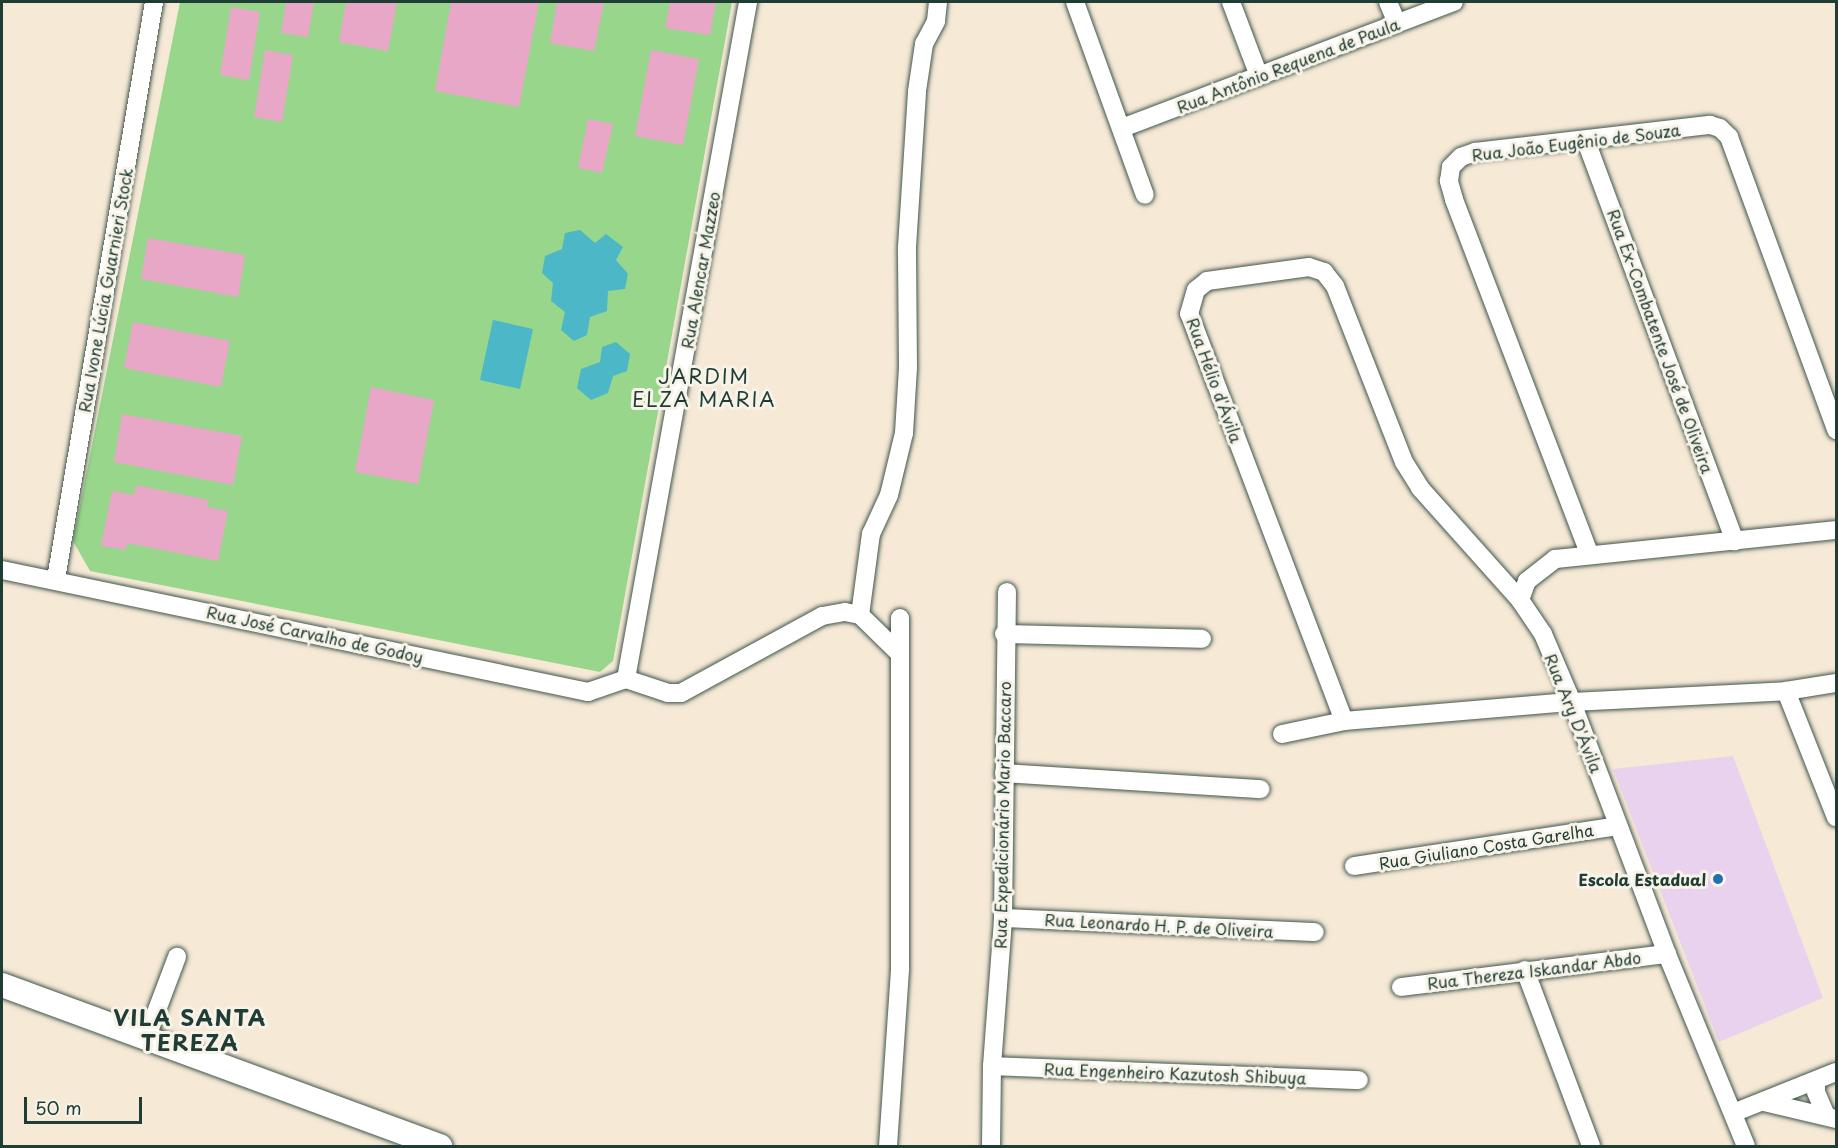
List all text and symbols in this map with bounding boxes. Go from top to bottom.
street label: Rua Antônio Requena de Paula [1173,13,1403,117]
street label: Rua João Eugênio de Souza [1470,120,1682,164]
street label: Rua Ivone Lúcia Guarnieri Stock [74,166,136,414]
street label: Rua Alencar Mazzeo [677,190,723,350]
street label: Rua Ex-Combatente José de Oliveira [1604,205,1718,477]
street label: Rua Hélio d'Ávila [1183,315,1247,445]
district label: JARDIM ELZA MARIA [631,365,777,412]
street label: Rua José Carvalho de Godoy [204,601,426,667]
street label: Rua Ary D'Ávila [1542,651,1606,775]
street label: Rua Expedicionário Mario Baccaro [990,681,1014,949]
street label: Rua Giuliano Costa Garelha [1376,819,1596,873]
place label: Escola Estadual [1578,869,1706,889]
marker: Escola Estadual [1711,872,1725,886]
street label: Rua Leonardo H. P. de Oliveira [1042,909,1276,941]
street label: Rua Thereza Iskandar Abdo [1426,947,1642,993]
district label: VILA SANTA TEREZA [114,1003,266,1054]
street label: Rua Engenheiro Kazutosh Shibuya [1043,1059,1307,1087]
scale bar [27,1085,146,1123]
text: 50 m [35,1094,82,1121]

